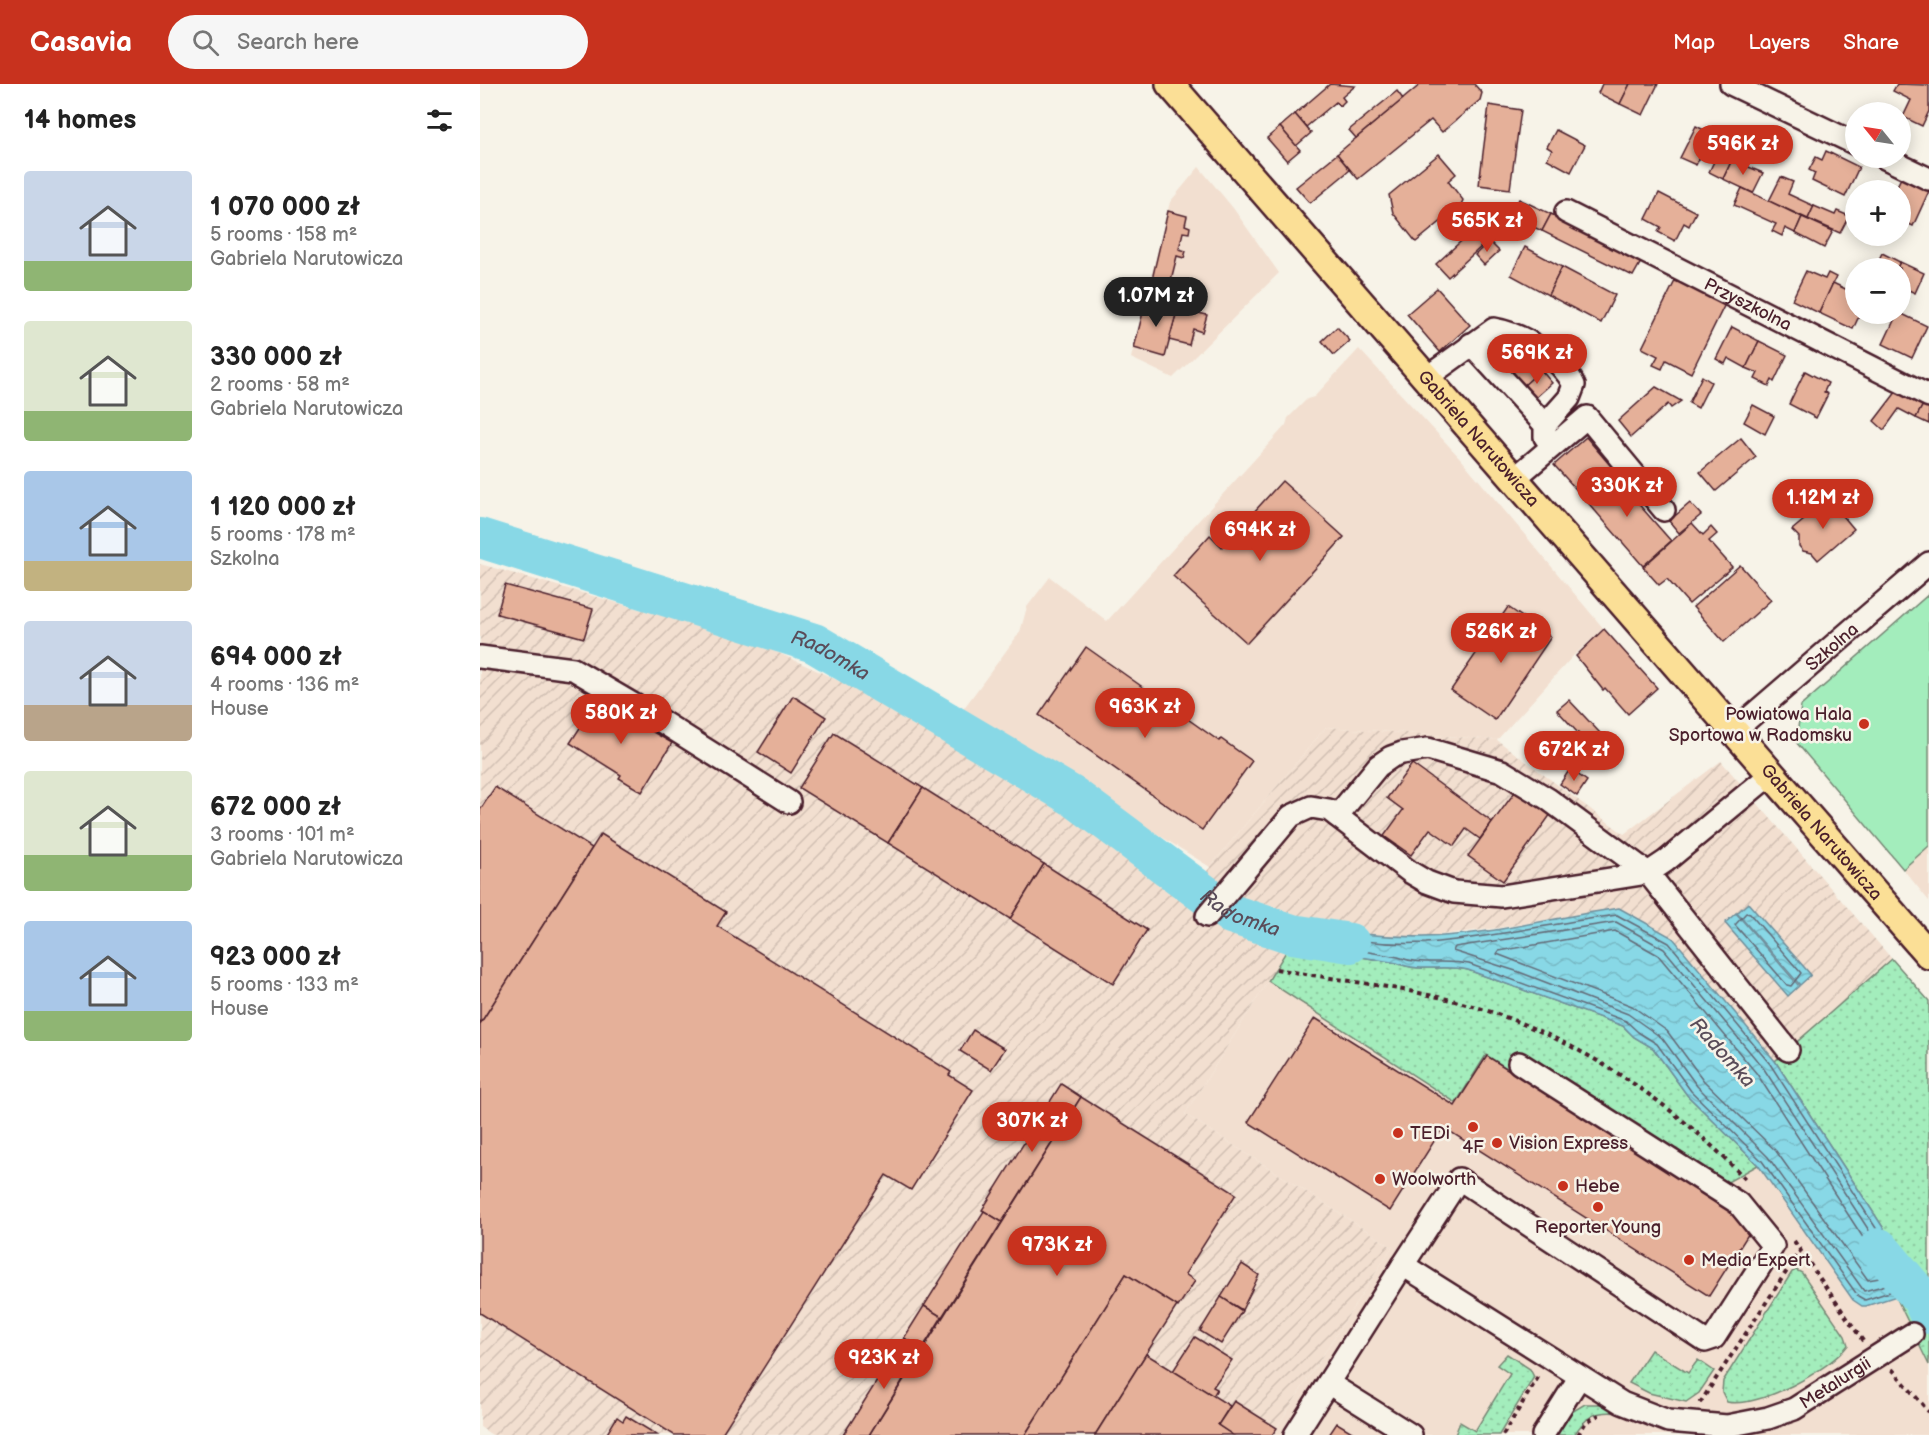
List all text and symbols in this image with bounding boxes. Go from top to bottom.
search box [168,15,588,69]
text: Casavia [30,26,132,59]
icon: search [189,26,222,59]
text: Search here [237,29,359,56]
text: Map [1673,30,1715,55]
text: Layers [1748,30,1810,55]
text: Share [1843,30,1899,55]
north arrow [1845,102,1911,168]
map controls [1845,102,1911,324]
icon: filters [423,104,456,137]
text: 14 homes [24,105,136,136]
pin: 596K zł [1688,125,1798,176]
text: 596K zł [1707,132,1779,156]
button: + [1845,180,1911,246]
text: 1 070 000 zł [210,192,360,223]
icon: home [72,195,144,267]
pin: 565K zł [1432,202,1542,253]
text: 565K zł [1451,209,1523,233]
text: 5 rooms · 158 m² [210,223,357,247]
text: Gabriela Narutowicza [210,247,403,271]
button: − [1845,258,1911,324]
street label: Przyszkolna [1700,274,1795,336]
pin: 1.07M zł [1094,277,1218,328]
text: 1.07M zł [1118,284,1194,308]
pin: 569K zł [1482,334,1592,385]
text: 569K zł [1501,341,1573,365]
text: 330 000 zł [210,342,342,373]
icon: home [72,345,144,417]
street label: Gabriela Narutowicza [1413,366,1544,511]
text: 2 rooms · 58 m² [210,373,350,397]
text: Gabriela Narutowicza [210,397,403,421]
pin: 330K zł [1572,467,1682,518]
text: 330K zł [1591,474,1663,498]
pin: 1.12M zł [1761,479,1885,530]
text: 1.12M zł [1786,486,1860,510]
text: 1 120 000 zł [210,492,356,523]
icon: home [72,495,144,567]
pin: 694K zł [1205,511,1315,562]
text: 694K zł [1224,518,1296,542]
text: 5 rooms · 178 m² [210,523,356,547]
text: Szkolna [210,547,280,571]
pin: 526K zł [1446,613,1556,664]
street label: Szkolna [1801,619,1863,676]
text: 526K zł [1465,620,1537,644]
water label: Radomka [788,626,874,686]
text: 694 000 zł [210,642,342,673]
icon: home [72,645,144,717]
text: 4 rooms · 136 m² [210,673,359,697]
pin: 963K zł [1090,688,1200,739]
pin: 580K zł [566,694,676,745]
text: 963K zł [1109,695,1181,719]
text: House [210,697,269,721]
text: 580K zł [585,701,657,725]
place label: Powiatowa Hala Sportowa w Radomsku [1669,704,1852,746]
marker: Powiatowa Hala Sportowa w Radomsku [1857,717,1871,731]
pin: 672K zł [1519,731,1629,782]
text: 672K zł [1538,738,1610,762]
street label: Gabriela Narutowicza [1756,760,1886,905]
text: 672 000 zł [210,792,341,823]
icon: home [72,795,144,867]
text: 3 rooms · 101 m² [210,823,355,847]
text: Gabriela Narutowicza [210,847,403,871]
water label: Radomka [1195,884,1283,942]
text: 923 000 zł [210,942,341,973]
icon: home [72,945,144,1017]
text: 5 rooms · 133 m² [210,973,359,997]
text: House [210,997,269,1021]
water label: Radomka [1685,1013,1760,1093]
pin: 307K zł [977,1102,1087,1153]
text: 307K zł [996,1109,1068,1133]
marker: 4F [1466,1120,1480,1134]
place label: TEDi [1410,1123,1450,1144]
marker: TEDi [1391,1126,1405,1140]
place label: Vision Express [1509,1133,1628,1154]
marker: Vision Express [1490,1136,1504,1150]
place label: 4F [1462,1137,1484,1158]
place label: Woolworth [1392,1169,1476,1190]
marker: Woolworth [1373,1172,1387,1186]
place label: Hebe [1575,1176,1620,1197]
marker: Hebe [1556,1179,1570,1193]
marker: Reporter Young [1591,1200,1605,1214]
place label: Reporter Young [1535,1217,1661,1238]
pin: 973K zł [1002,1226,1112,1277]
text: 973K zł [1022,1233,1092,1257]
place label: Media Expert [1701,1250,1811,1271]
marker: Media Expert [1682,1253,1696,1267]
pin: 923K zł [829,1339,939,1390]
text: 923K zł [848,1346,920,1370]
street label: Metalurgii [1796,1353,1875,1414]

